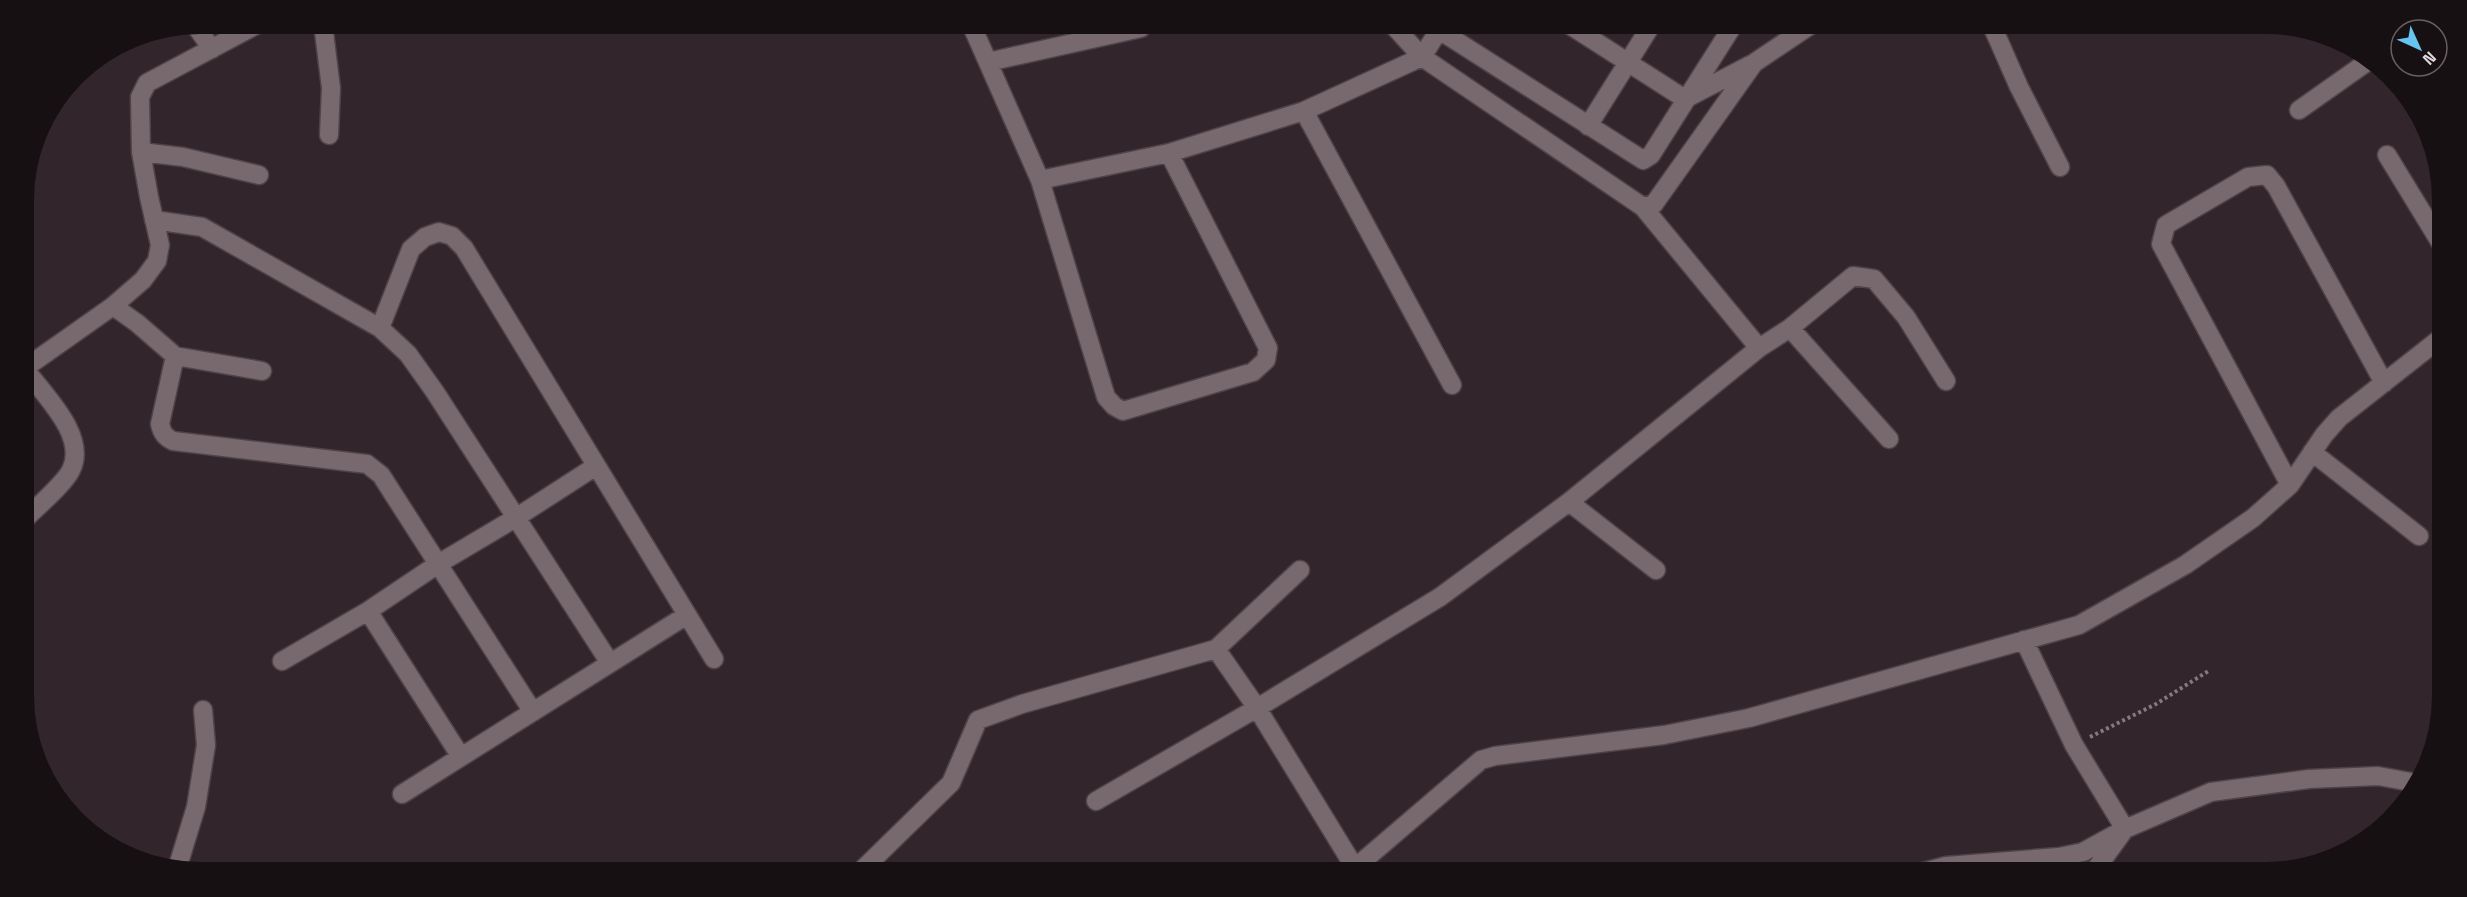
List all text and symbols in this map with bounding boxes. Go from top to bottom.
north arrow [2389,18,2449,78]
text: N [2418,47,2440,69]

